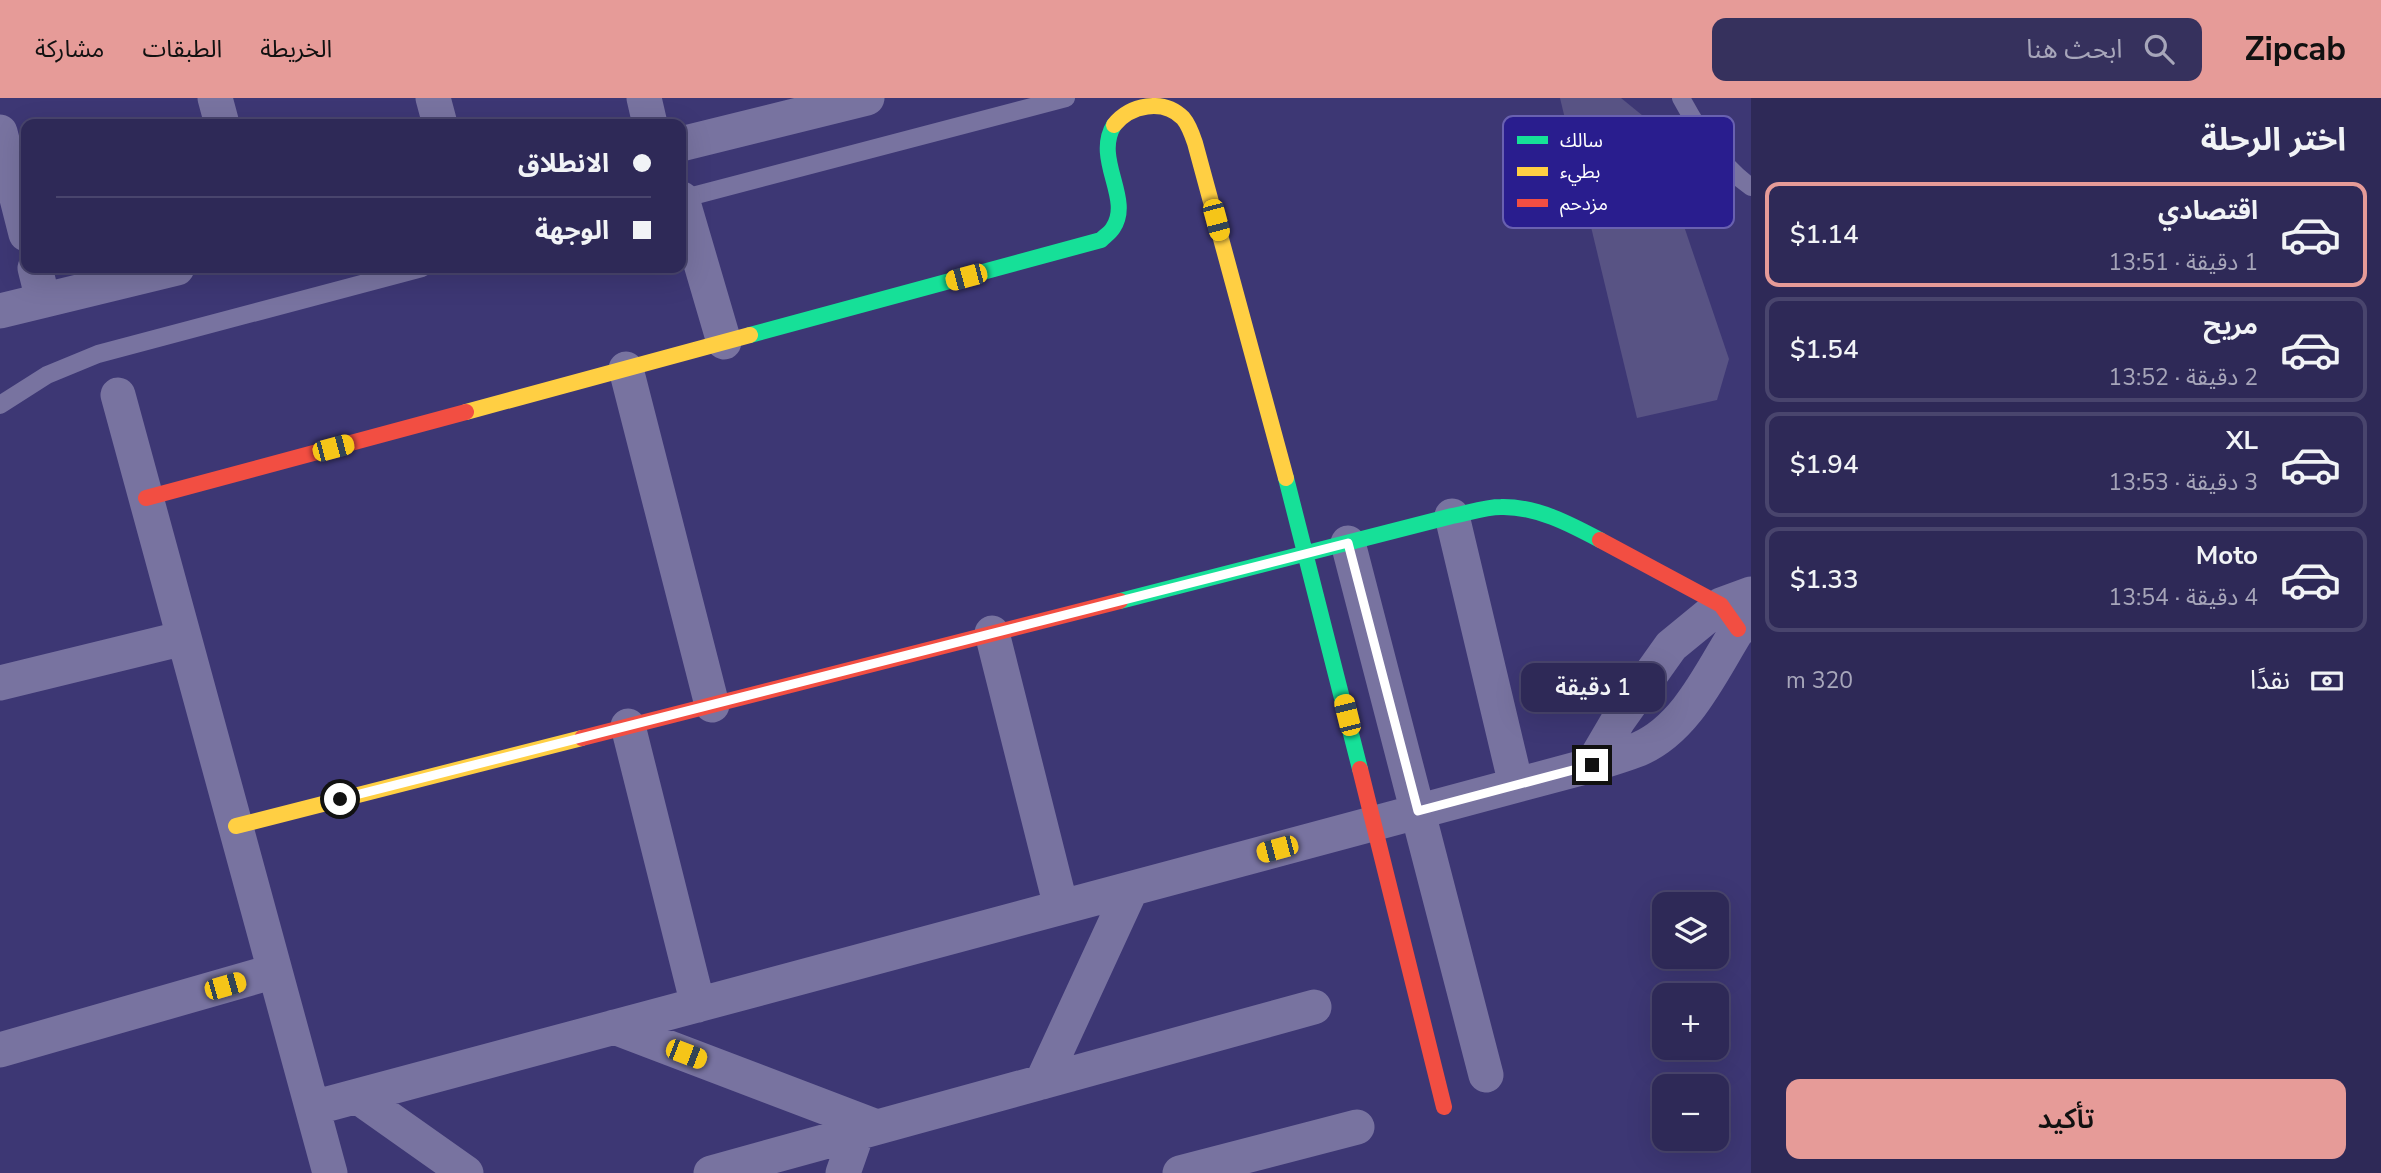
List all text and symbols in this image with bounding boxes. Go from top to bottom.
search box [1712,18,2202,81]
text: Zipcab [2244,27,2346,72]
icon: search [2140,30,2178,68]
text: ابحث هنا [2026,32,2122,67]
text: مشاركة [35,33,104,65]
text: الطبقات [142,33,222,65]
text: الخريطة [260,33,332,65]
legend [1503,116,1734,228]
text: اختر الرحلة [2201,118,2346,161]
text: سالك [1560,128,1603,154]
text: الانطلاق [518,146,609,181]
text: بطيء [1560,159,1600,186]
text: مزدحم [1560,191,1608,218]
text: اقتصادي [2158,193,2258,228]
car [1201,197,1232,243]
icon: car [2279,203,2342,266]
text: الوجهة [535,213,609,248]
text: $1.14 [1790,217,1859,252]
text: 1 دقيقة · 13:51 [2108,247,2258,278]
car [943,261,990,293]
text: مريح [2203,308,2258,343]
icon: car [2279,318,2342,381]
text: $1.54 [1790,332,1859,367]
text: 2 دقيقة · 13:52 [2108,362,2258,393]
text: XL [2226,423,2258,458]
car [310,432,357,464]
icon: car [2279,433,2342,496]
text: $1.94 [1790,447,1859,482]
text: 3 دقيقة · 13:53 [2108,467,2258,498]
text: Moto [2196,538,2258,573]
icon: car [2279,548,2342,611]
text: $1.33 [1790,562,1859,597]
text: 4 دقيقة · 13:54 [2108,582,2258,613]
icon: cash [2308,662,2346,700]
text: نقدًا [2250,663,2290,698]
callout: 1 دقيقة [1520,664,1664,712]
text: 320 m [1786,665,1853,696]
text: 1 دقيقة [1555,672,1631,703]
car [1332,692,1363,738]
route end [1576,749,1608,781]
route start [324,783,356,815]
car [1254,833,1301,865]
map controls [1652,892,1729,1151]
button: layers [1652,892,1729,969]
car [202,970,249,1002]
button: + [1652,983,1729,1060]
car [663,1037,710,1071]
button: − [1652,1074,1729,1151]
button: تأكيد [1786,1079,2346,1159]

